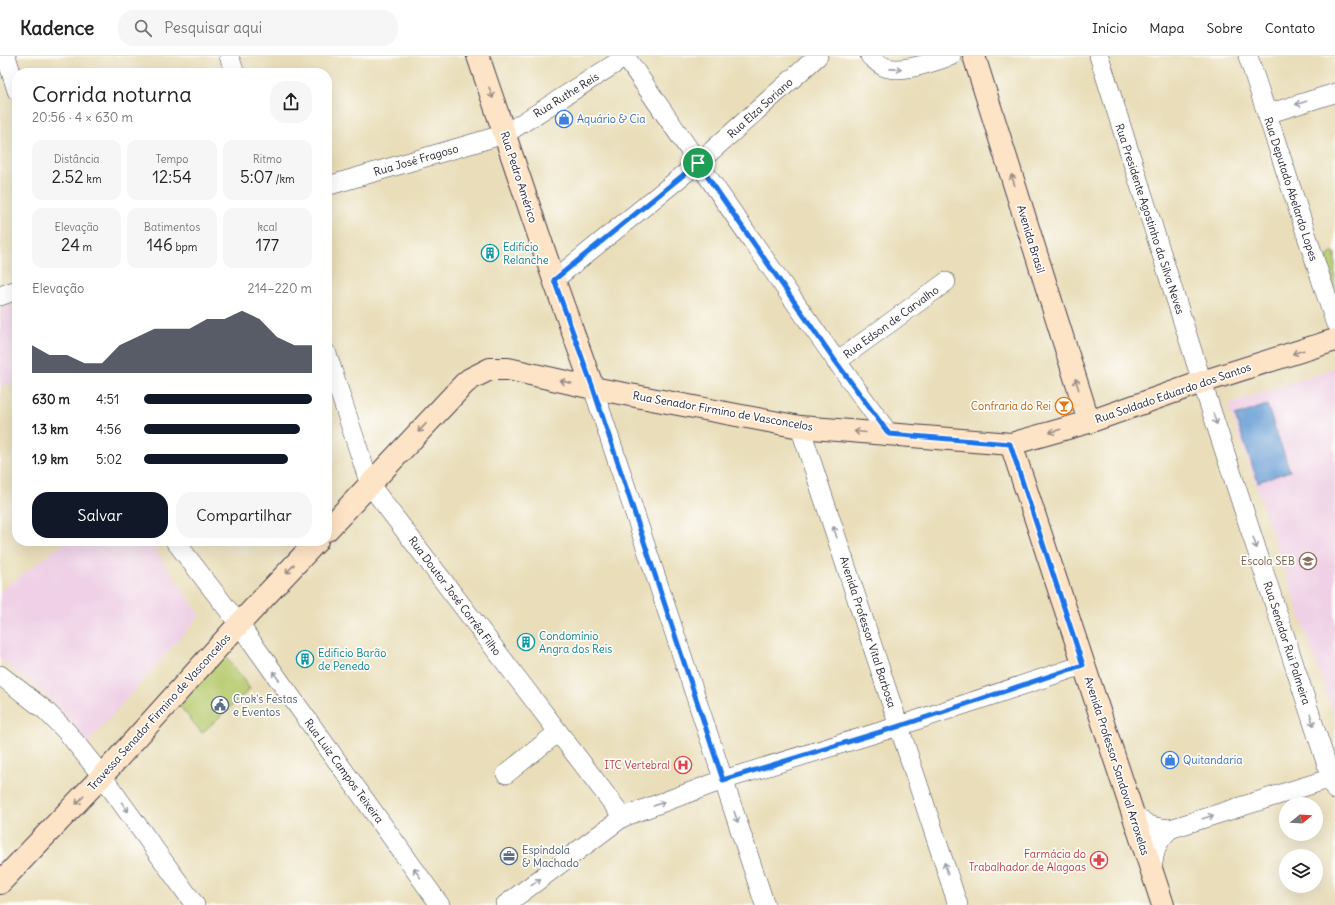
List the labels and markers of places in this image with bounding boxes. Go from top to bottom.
shop icon: Aquário & Cia [554,109,574,129]
place label: Aquário & Cia [577,112,646,126]
pin [681,146,715,180]
place label: Edifício Relanche [503,240,549,267]
building icon: Edifício Relanche [480,243,500,263]
bar icon: Confraria do Rei [1054,396,1074,416]
place label: Confraria do Rei [971,399,1051,413]
school or university icon: Escola SEB [1298,551,1318,571]
place label: Escola SEB [1241,554,1295,568]
place label: Condomínio Angra dos Reis [539,629,612,656]
building icon: Condomínio Angra dos Reis [516,632,536,652]
place label: Edificio Barão de Penedo [318,646,386,673]
building icon: Edificio Barão de Penedo [295,649,315,669]
place label: Crok's Festas e Eventos [233,692,297,719]
public building icon: Crok's Festas e Eventos [210,695,230,715]
shop icon: Quitandaria [1160,750,1180,770]
place label: Quitandaria [1183,753,1243,767]
hospital icon: ITC Vertebral [673,755,693,775]
place label: ITC Vertebral [604,758,670,772]
place label: Espíndola & Machado [522,843,579,870]
office icon: Espíndola & Machado [499,846,519,866]
place label: Farmácia do Trabalhador de Alagoas [969,847,1086,874]
pharmacy icon: Farmácia do Trabalhador de Alagoas [1089,850,1109,870]

